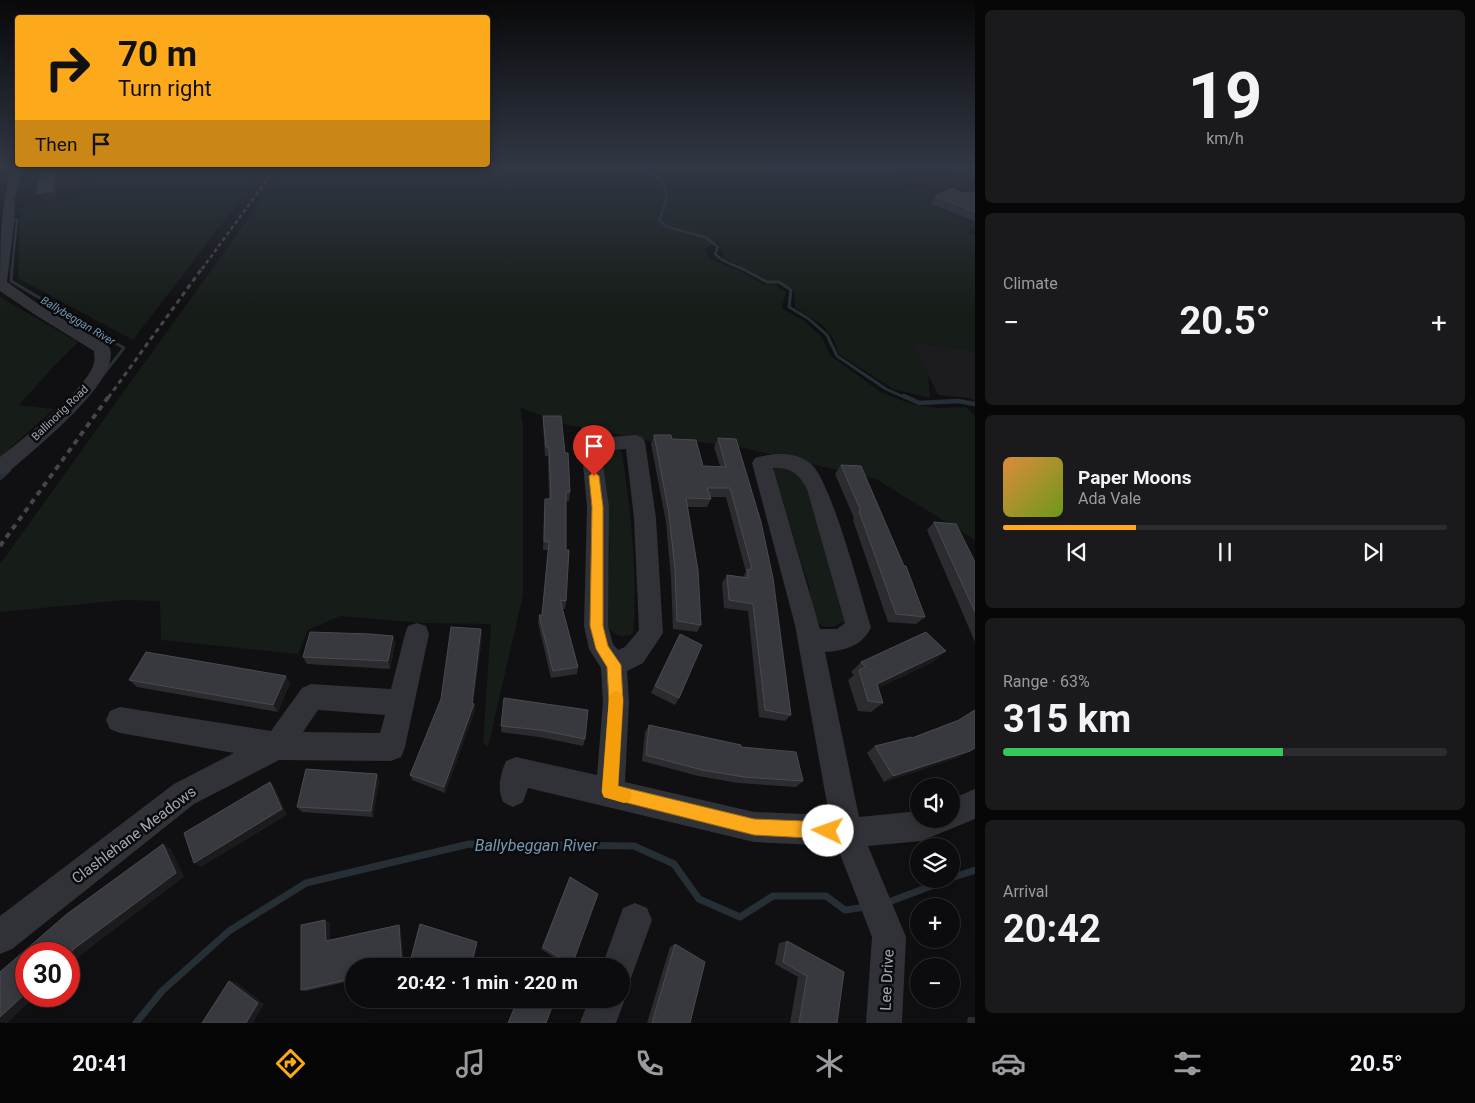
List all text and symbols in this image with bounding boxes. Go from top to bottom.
text: 70 m [118,34,197,75]
icon: right [35,35,100,100]
text: 19 [1188,58,1262,134]
text: Turn right [118,76,212,101]
text: km/h [1206,129,1244,148]
icon: arrive [87,130,115,158]
text: Then [35,133,77,156]
text: Climate [1003,274,1058,293]
water label: Ballybeggan River [39,294,118,348]
text: 20.5° [1179,299,1271,343]
text: − [1003,306,1019,339]
text: + [1431,306,1447,339]
street label: Ballinorig Road [29,383,91,443]
pin [573,425,615,476]
icon: arrive [580,432,608,460]
text: Paper Moons [1078,466,1191,489]
text: Ada Vale [1078,489,1141,508]
icon: previous [1063,538,1091,566]
icon: pause [1211,538,1239,566]
icon: next [1359,538,1387,566]
text: Range · 63% [1003,672,1090,691]
text: 315 km [1003,697,1131,741]
map controls [910,778,960,1008]
button: sound [910,778,960,828]
street label: Clashlehane Meadows [68,782,200,888]
position arrow [801,804,853,856]
water label: Ballybeggan River [475,836,598,855]
button: layers [910,838,960,888]
text: Arrival [1003,882,1048,901]
button: + [910,898,960,948]
text: 20:42 [1003,907,1101,951]
speed limit sign: 30 [15,942,80,1007]
street label: Lee Drive [876,949,898,1011]
button: − [910,958,960,1008]
text: 20:42 · 1 min · 220 m [397,971,578,994]
icon: directions [273,1046,308,1081]
icon: music [453,1046,488,1081]
icon: phone [632,1046,667,1081]
icon: climate [812,1046,847,1081]
icon: car [991,1046,1026,1081]
icon: filters [1170,1046,1205,1081]
text: 20:41 [72,1051,129,1076]
text: 20.5° [1350,1051,1403,1076]

